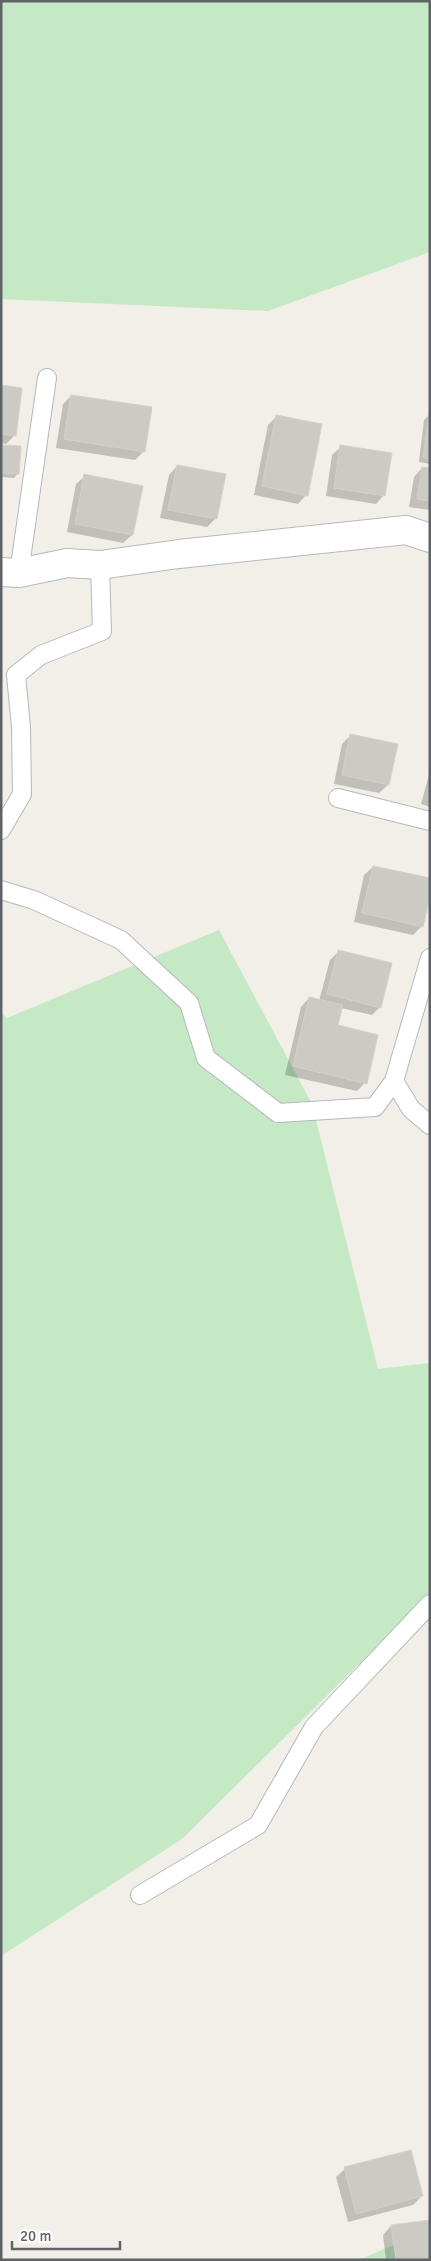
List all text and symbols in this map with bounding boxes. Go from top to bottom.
scale bar [12,2218,120,2250]
text: 20 m [20,2227,51,2245]

